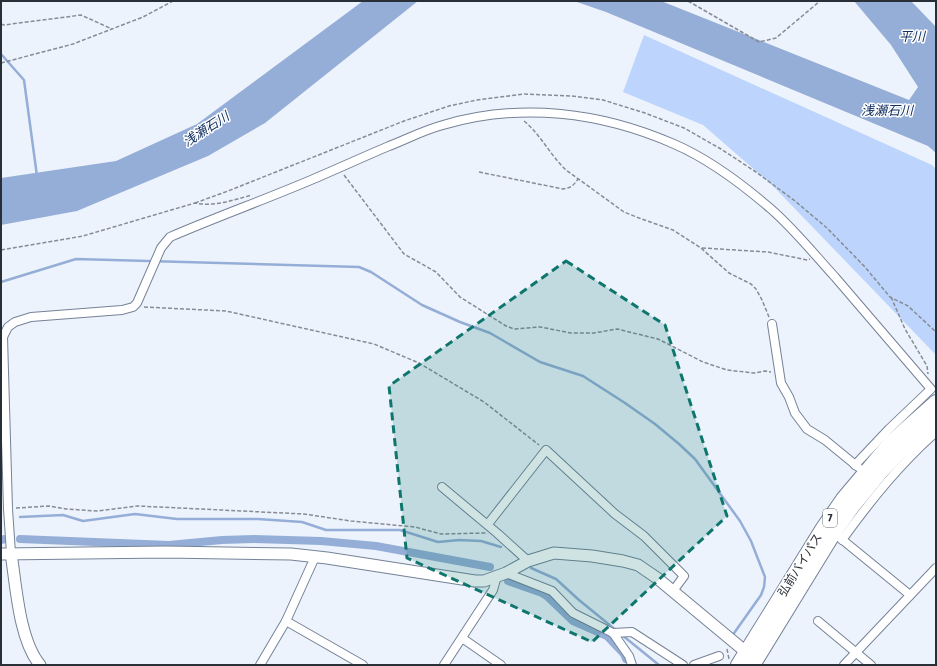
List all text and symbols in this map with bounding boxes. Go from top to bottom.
water label: 平川 [899,29,927,44]
water label: 浅瀬石川 [861,103,915,118]
water label: 浅瀬石川 [180,107,234,149]
road number: 7 [823,509,837,527]
street label: 弘前バイパス [775,531,825,599]

